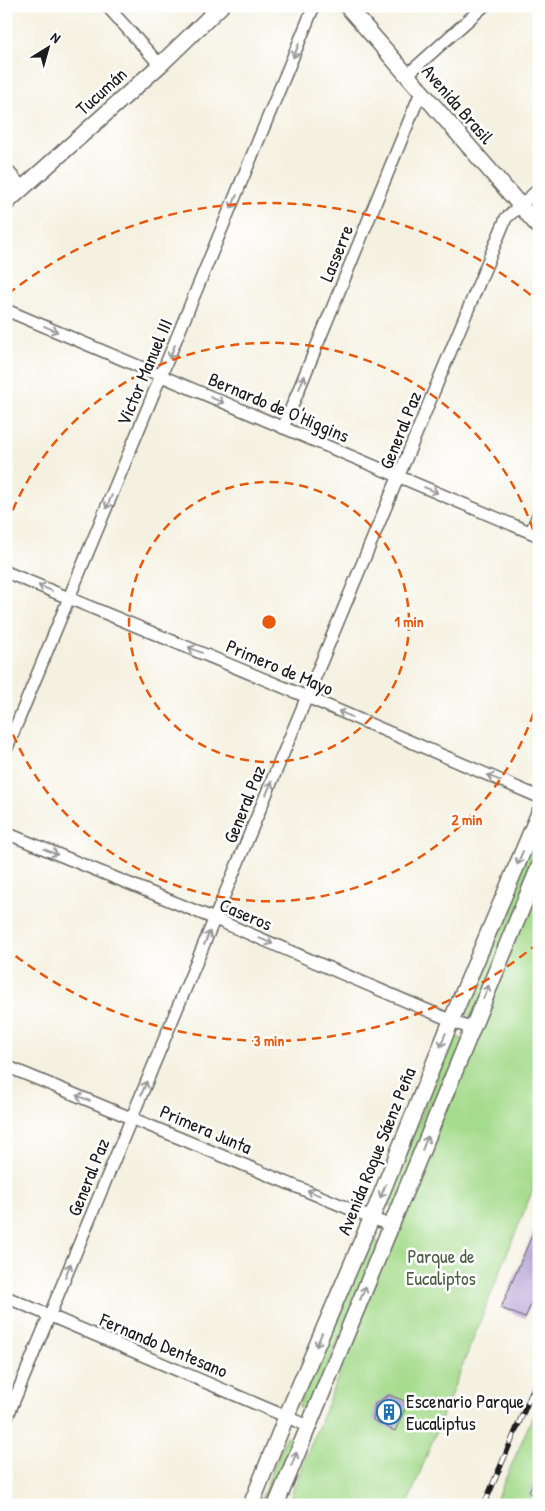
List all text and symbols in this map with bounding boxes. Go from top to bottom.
north arrow [22,22,72,72]
text: N [47,27,65,47]
one-way arrow [290,43,300,58]
street label: Avenida Brasil [416,59,500,150]
street label: Tucumán [70,61,132,121]
one-way arrow [228,194,237,209]
street label: Lasserre [313,220,359,285]
street label: Victor Manuel III [110,315,178,429]
one-way arrow [43,325,58,335]
one-way arrow [166,344,176,359]
street label: Bernardo de O'Higgins [205,366,353,448]
one-way arrow [298,375,307,390]
street label: General Paz [373,387,427,473]
one-way arrow [209,395,224,405]
one-way arrow [423,486,438,496]
one-way arrow [104,494,114,509]
one-way arrow [38,582,53,592]
text: 1 min [394,611,424,632]
centre of rings [260,613,278,631]
street label: Primero de Mayo [222,633,338,701]
one-way arrow [188,645,203,655]
one-way arrow [338,708,353,718]
street label: General Paz [217,761,271,847]
one-way arrow [487,772,502,782]
one-way arrow [265,781,275,796]
text: 2 min [452,809,483,830]
one-way arrow [43,847,58,857]
one-way arrow [514,850,524,865]
street label: Caseros [216,891,276,937]
one-way arrow [203,931,212,946]
one-way arrow [258,937,273,947]
one-way arrow [483,985,492,1000]
text: 3 min [254,1030,284,1051]
one-way arrow [438,1032,448,1047]
street label: Avenida Roque Sáenz Peña [330,1063,422,1239]
one-way arrow [139,1081,149,1096]
one-way arrow [76,1092,91,1102]
street label: Primera Junta [156,1098,256,1160]
street label: General Paz [61,1134,115,1220]
one-way arrow [421,1136,430,1151]
one-way arrow [377,1183,387,1198]
one-way arrow [307,1188,322,1198]
park label: Parque de Eucaliptos [406,1243,476,1291]
one-way arrow [64,1263,73,1278]
one-way arrow [359,1286,368,1301]
street label: Fernando Dentesano [95,1306,232,1384]
one-way arrow [313,1332,323,1347]
place label: Escenario Parque Eucaliptus [406,1388,525,1436]
building icon: Escenario Parque Eucaliptus [376,1399,402,1425]
one-way arrow [290,1452,299,1468]

